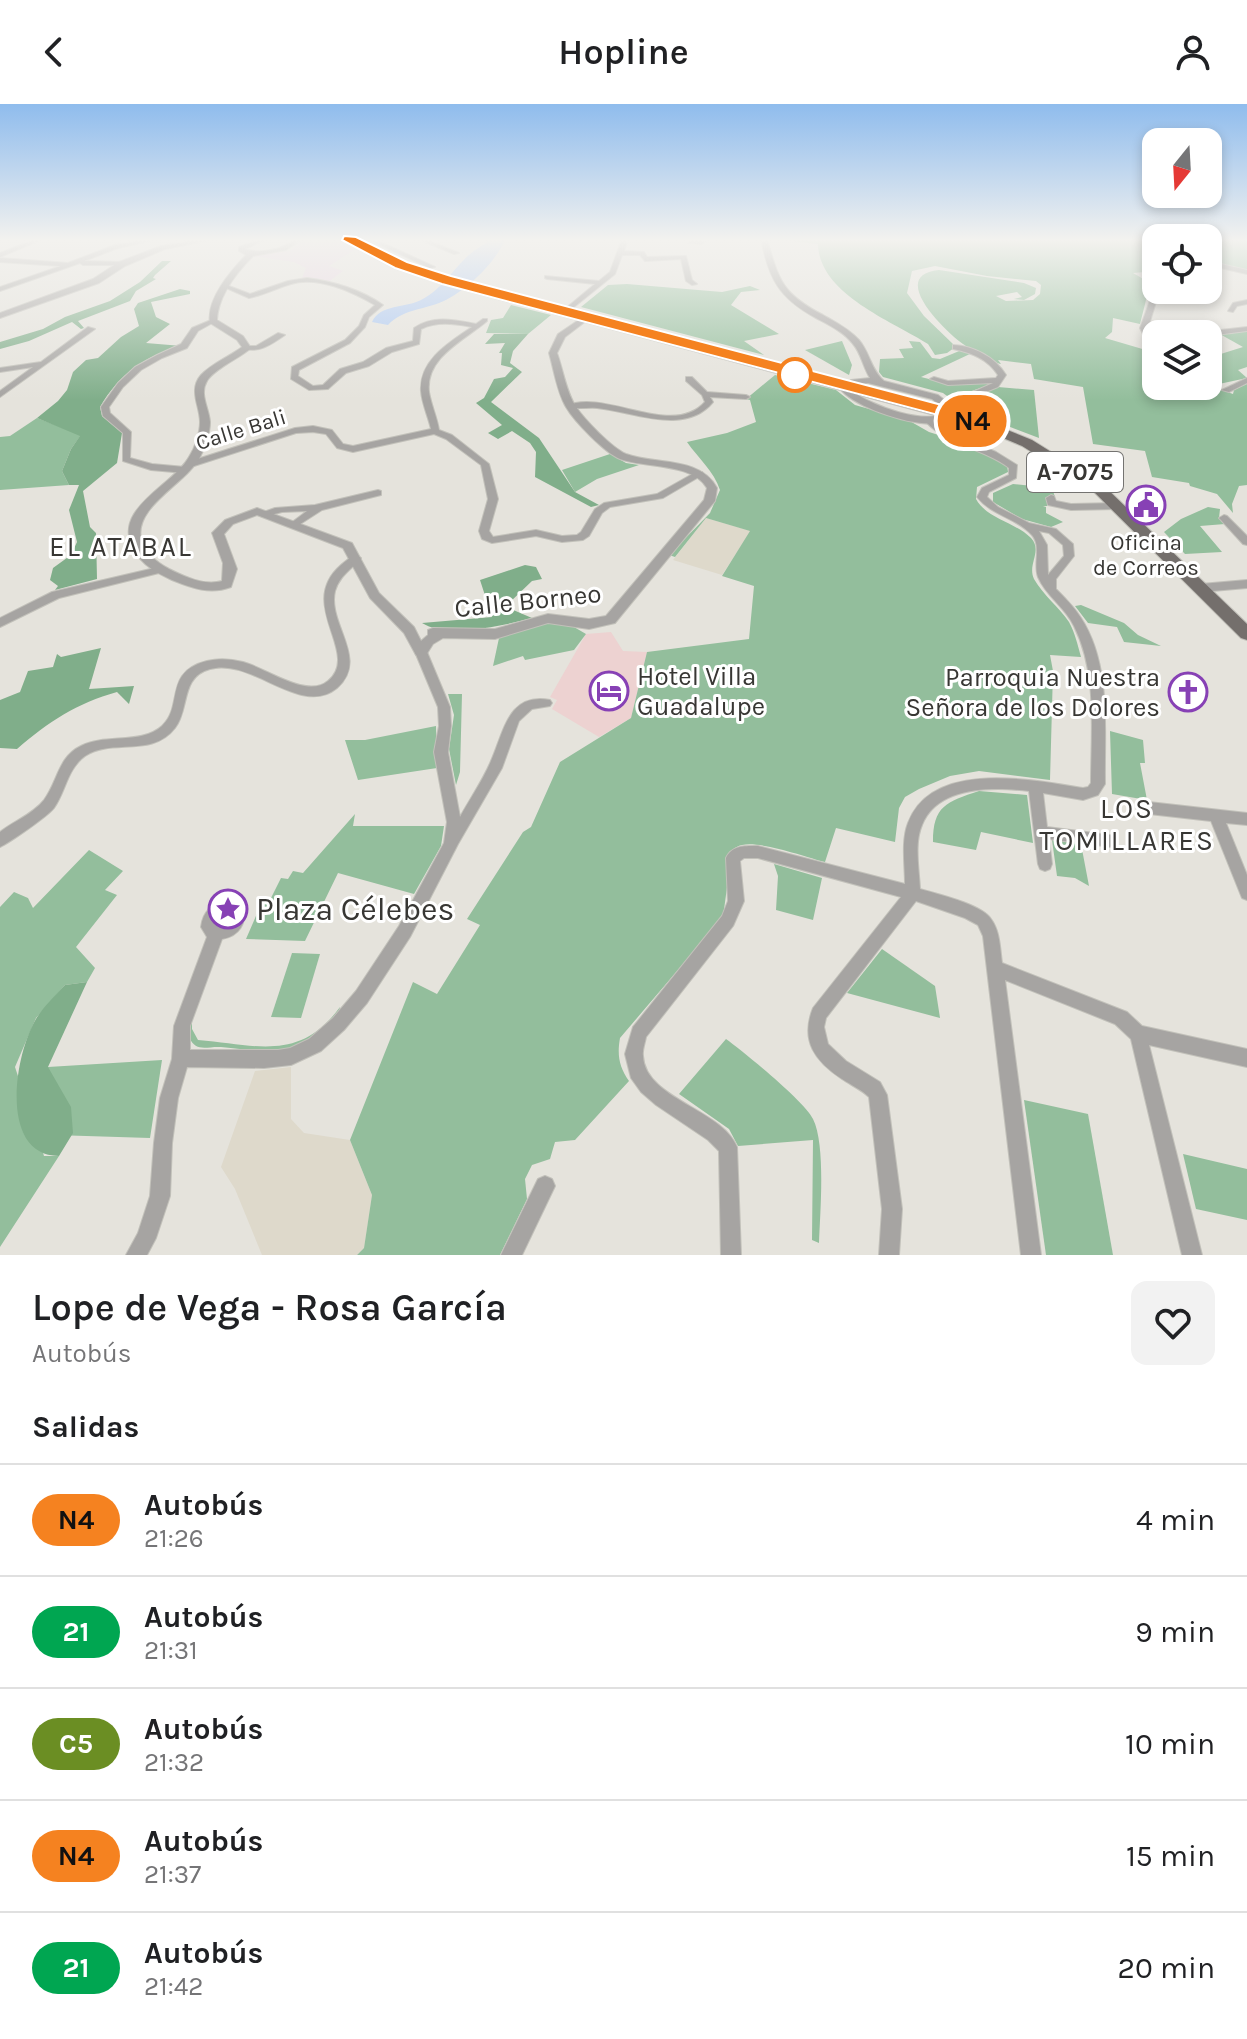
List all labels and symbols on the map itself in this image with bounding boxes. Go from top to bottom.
north arrow [1142,128,1222,208]
unlabelled marker [778,358,812,392]
line badge: N4 [936,395,1008,447]
street label: Calle Bali [193,404,289,456]
road number: A-7075 [1027,452,1123,492]
public building icon: Oficina de Correos [1125,484,1167,526]
district label: EL ATABAL [49,530,193,563]
place label: Oficina de Correos [1093,530,1199,581]
street label: Calle Borneo [453,578,603,624]
place label: Hotel Villa Guadalupe [637,661,765,722]
place label: Parroquia Nuestra Señora de los Dolores [906,662,1160,723]
hotel icon: Hotel Villa Guadalupe [588,670,630,712]
church icon: Parroquia Nuestra Señora de los Dolores [1167,671,1209,713]
district label: LOS TOMILLARES [1039,792,1215,857]
place icon: Plaza Célebes [207,888,249,930]
place label: Plaza Célebes [256,891,454,928]

